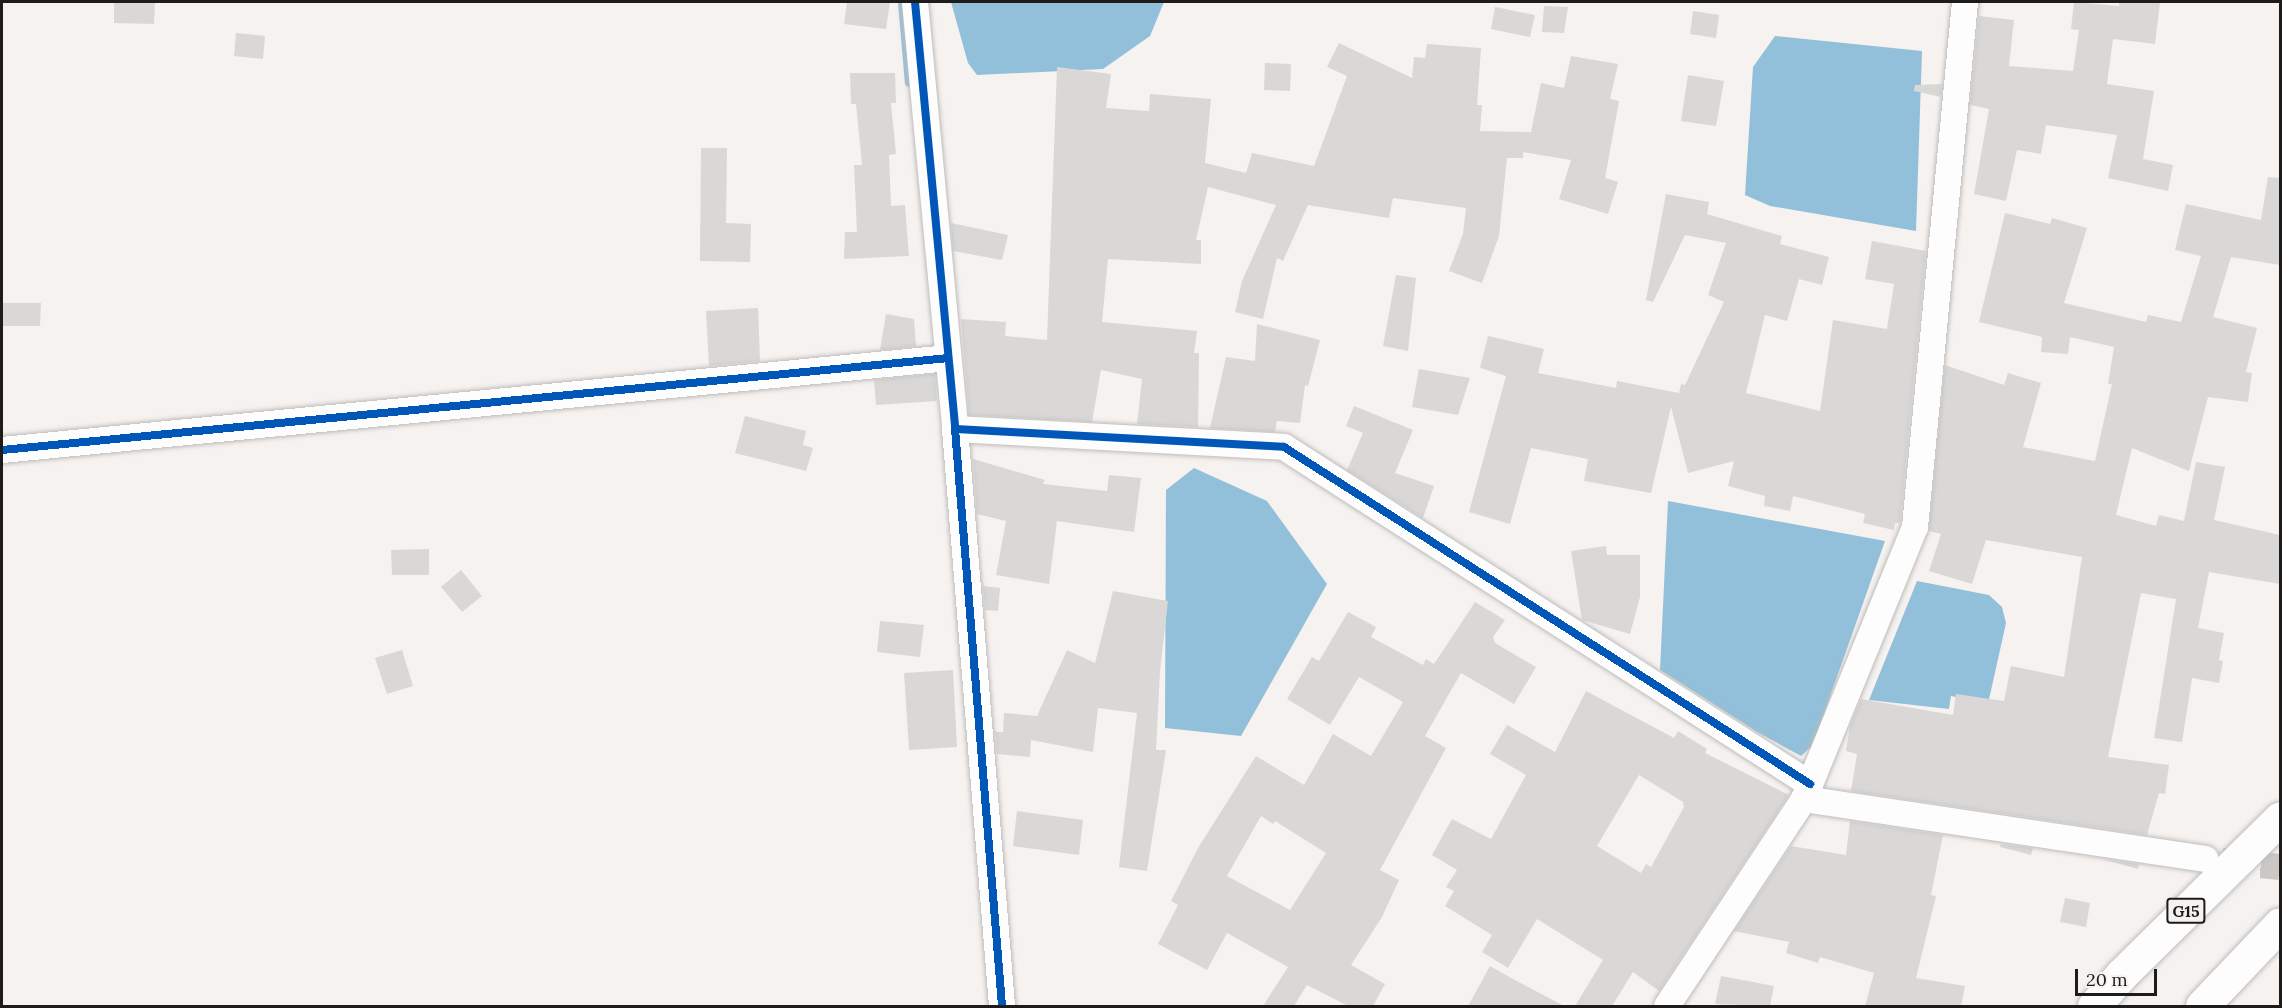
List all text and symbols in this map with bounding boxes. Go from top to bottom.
road number: G15 [2165,898,2207,924]
scale bar [2078,957,2160,995]
text: 20 m [2086,968,2128,991]

